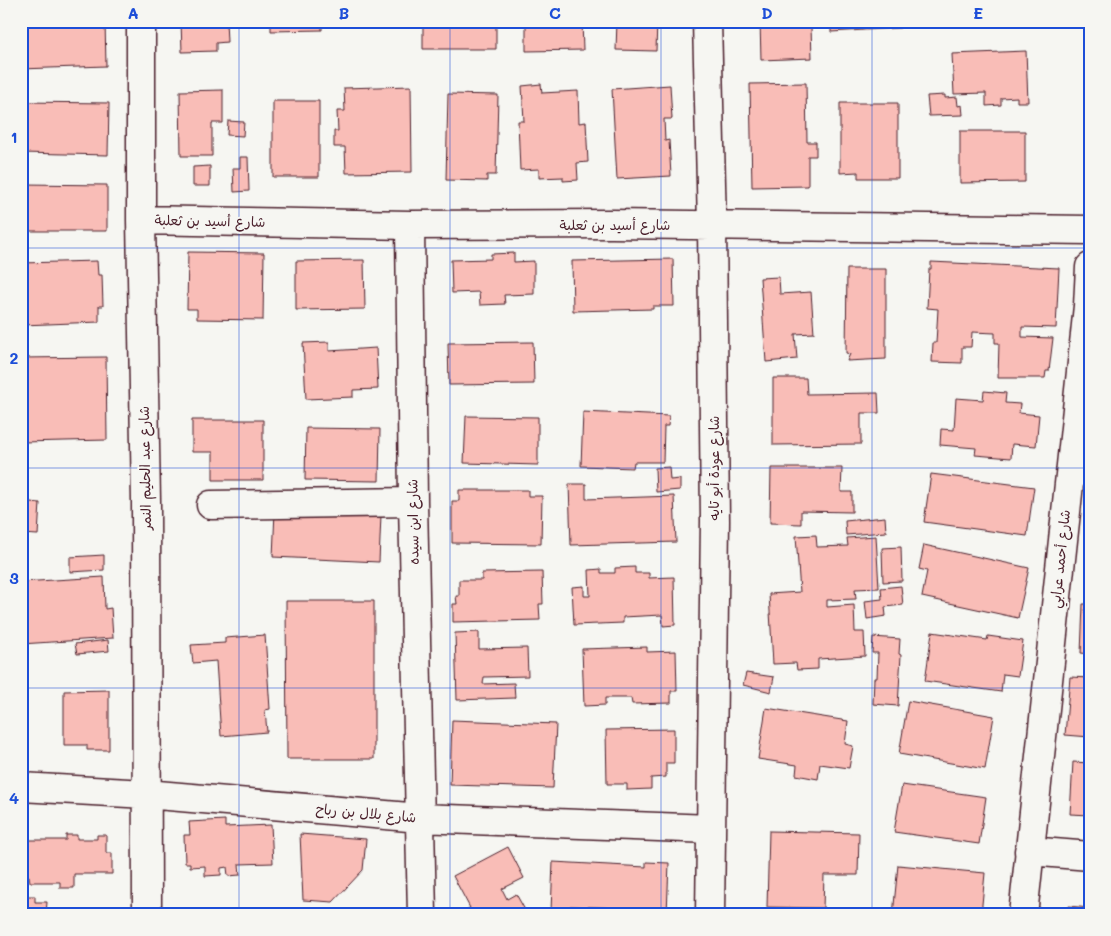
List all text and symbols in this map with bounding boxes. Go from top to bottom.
text: A [127,2,139,23]
text: B [339,2,349,23]
text: C [549,2,561,23]
text: D [761,2,773,23]
text: E [973,2,983,23]
text: 1 [10,126,18,147]
street label: شارع أسيد بن ثعلبة [154,210,266,232]
street label: شارع أسيد بن ثعلبة [560,215,670,235]
text: 2 [10,347,19,368]
street label: شارع عبد الحليم النمر [134,406,157,531]
street label: شارع عودة أبو تايه [704,416,724,520]
street label: شارع ابن سيده [402,479,424,565]
street label: شارع أحمد عرابي [1045,509,1078,610]
text: 3 [9,567,19,588]
text: 4 [9,787,19,808]
street label: شارع بلال بن رباح [315,799,417,827]

